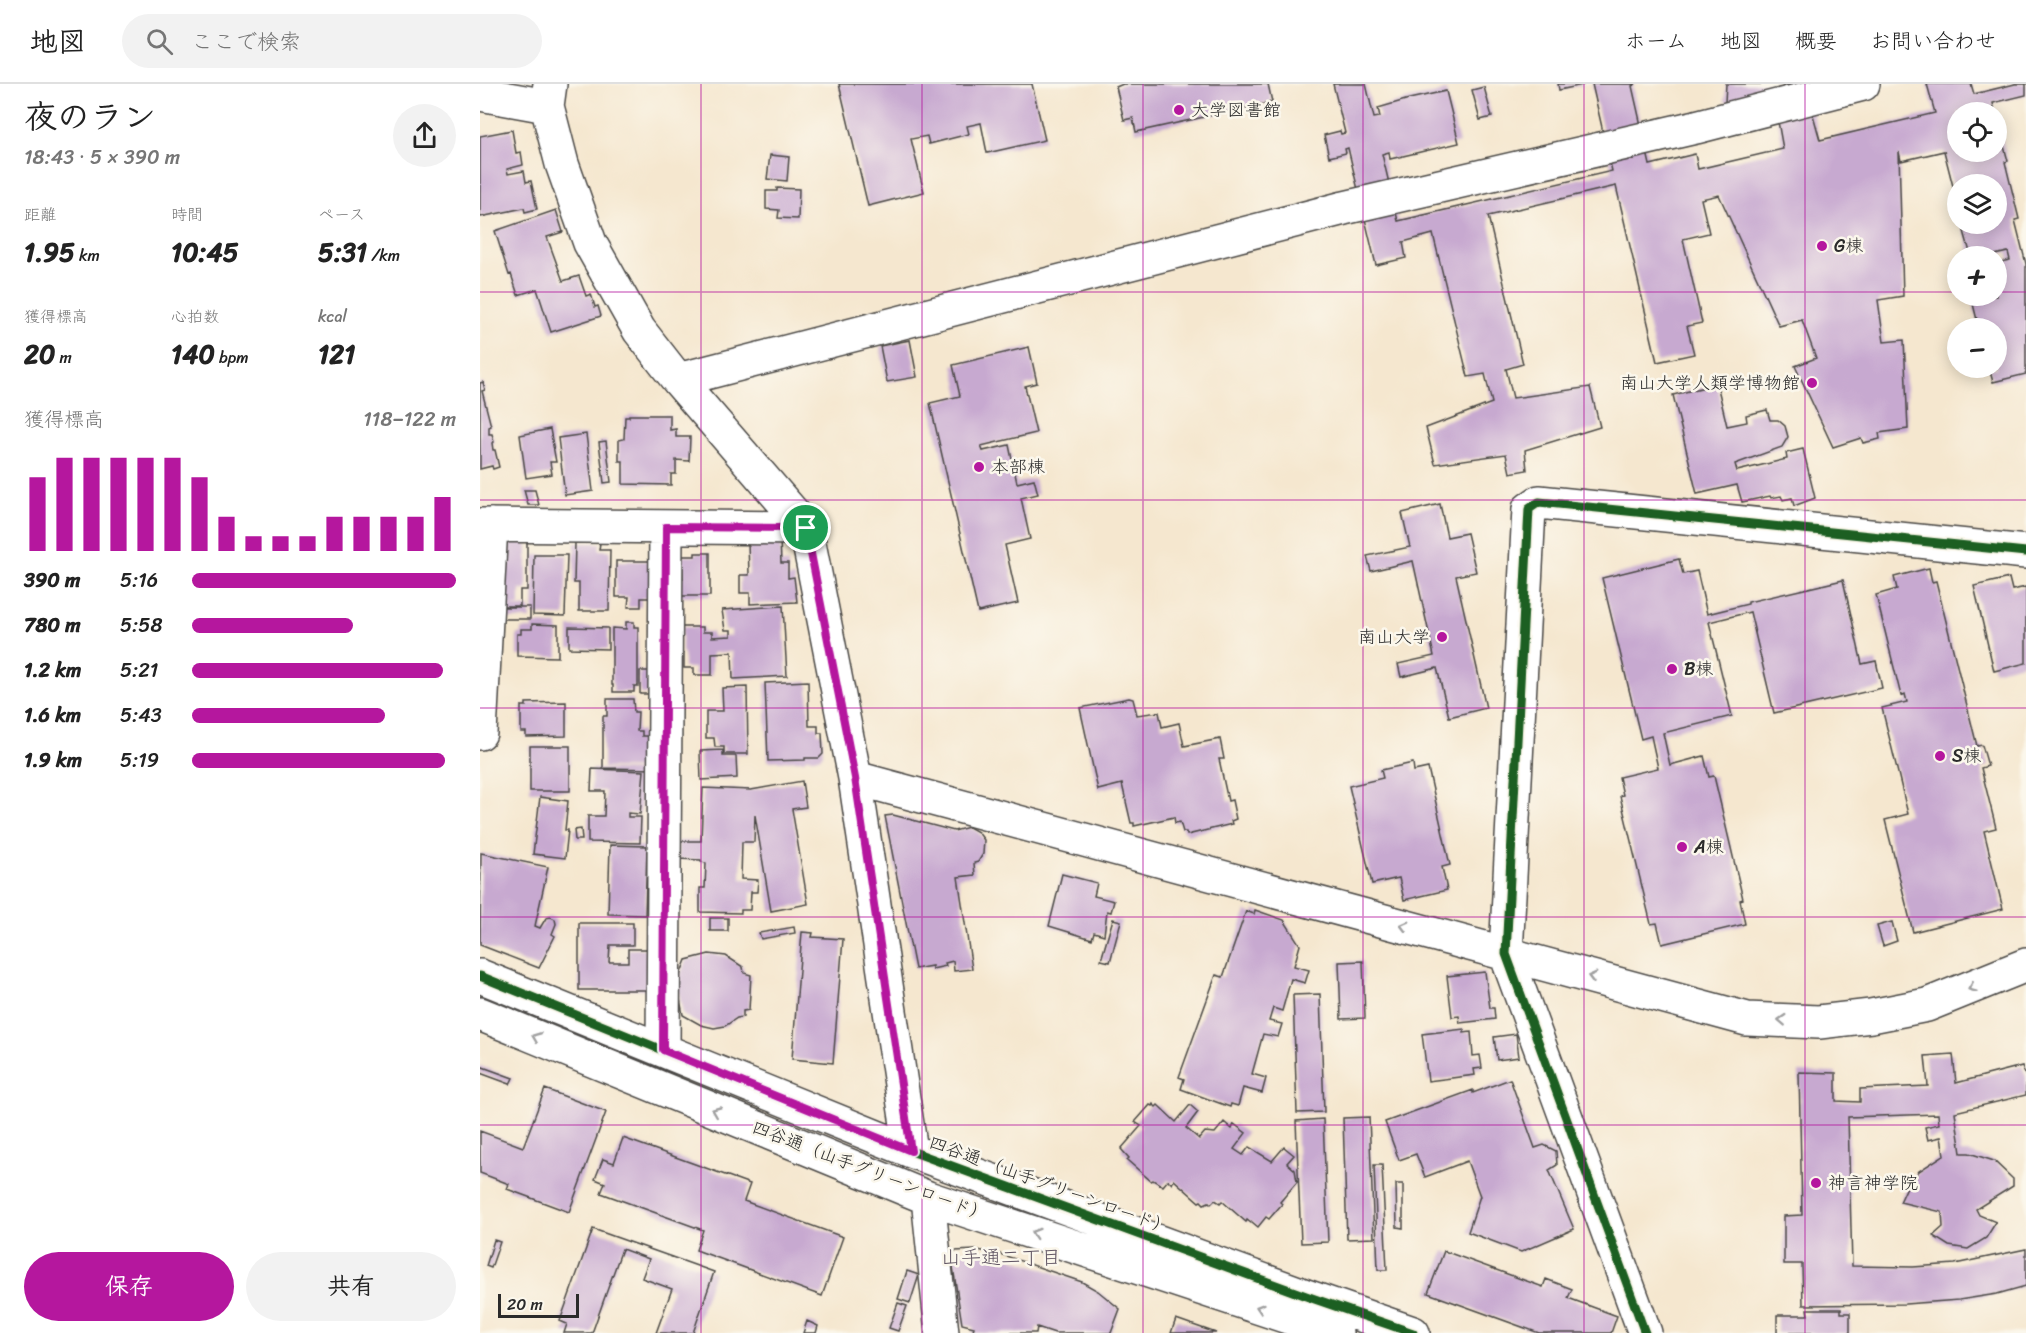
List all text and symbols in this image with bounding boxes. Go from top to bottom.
search box [122,14,542,68]
text: 地図 [30,17,86,66]
text: ここで検索 [191,22,301,61]
text: ホーム [1625,22,1687,60]
text: 地図 [1720,22,1762,60]
text: 概要 [1795,22,1837,60]
text: お問い合わせ [1870,22,1996,60]
icon: search [143,25,176,58]
text: 夜のラン [24,88,156,146]
place label: 大学図書館 [1191,94,1281,126]
map controls [1947,102,2007,378]
button: locate [1947,102,2007,162]
marker: 大学図書館 [1172,103,1186,117]
button: share [393,104,456,167]
text: 18:43 · 5 × 390 m [24,140,180,175]
button: layers [1947,174,2007,234]
text: 距離 [24,200,56,229]
text: 時間 [171,200,203,229]
text: ペース [318,200,365,229]
text: 1.95 [24,229,75,275]
text: 10:45 [171,229,239,275]
text: 5:31 [318,229,367,275]
place label: G棟 [1834,230,1863,262]
marker: G棟 [1815,239,1829,253]
text: km [75,241,100,270]
text: /km [367,241,400,270]
button: + [1947,246,2007,306]
text: 獲得標高 [24,302,88,331]
text: 心拍数 [171,302,219,331]
text: kcal [318,302,347,331]
button: − [1947,318,2007,378]
text: 20 [24,331,55,377]
text: 140 [171,331,215,377]
text: 121 [318,331,355,377]
text: m [55,343,72,372]
text: bpm [215,343,249,372]
place label: 南山大学人類学博物館 [1620,367,1800,399]
marker: 南山大学人類学博物館 [1805,376,1819,390]
text: 獲得標高 [24,402,104,437]
text: 118–122 m [363,402,456,437]
place label: 本部棟 [991,451,1045,483]
marker: 本部棟 [972,460,986,474]
pin [780,502,831,553]
icon: arrive [789,511,822,544]
text: 390 m [24,563,80,598]
text: 5:16 [120,563,158,598]
text: 780 m [24,608,81,643]
text: 5:58 [120,608,163,643]
place label: 南山大学 [1358,621,1430,653]
marker: 南山大学 [1435,630,1449,644]
text: 1.2 km [24,653,81,688]
text: 5:21 [120,653,158,688]
place label: B棟 [1684,653,1713,685]
marker: B棟 [1665,662,1679,676]
text: 1.6 km [24,698,81,733]
text: 5:43 [120,698,162,733]
place label: S棟 [1952,740,1981,772]
text: 1.9 km [24,743,82,778]
text: 5:19 [120,743,159,778]
marker: S棟 [1933,749,1947,763]
place label: A棟 [1693,831,1724,863]
marker: A棟 [1675,840,1689,854]
one-way arrow [1399,921,1409,934]
one-way arrow [1587,972,1598,984]
one-way arrow [1967,981,1978,993]
one-way arrow [1777,1014,1786,1027]
one-way arrow [531,1032,542,1044]
one-way arrow [711,1106,722,1118]
street label: 四谷通（山手グリーンロード） [747,1111,993,1231]
street label: 四谷通 （山手グリーンロード） [924,1126,1176,1244]
place label: 神言神学院 [1828,1167,1918,1199]
marker: 神言神学院 [1809,1176,1823,1190]
one-way arrow [1030,1228,1041,1241]
district label: 山手通二丁目 [941,1240,1061,1275]
button: 保存 [24,1252,234,1321]
button: 共有 [246,1252,456,1321]
text: 20 m [507,1290,543,1319]
scale bar [498,1291,579,1318]
one-way arrow [1255,1302,1266,1315]

